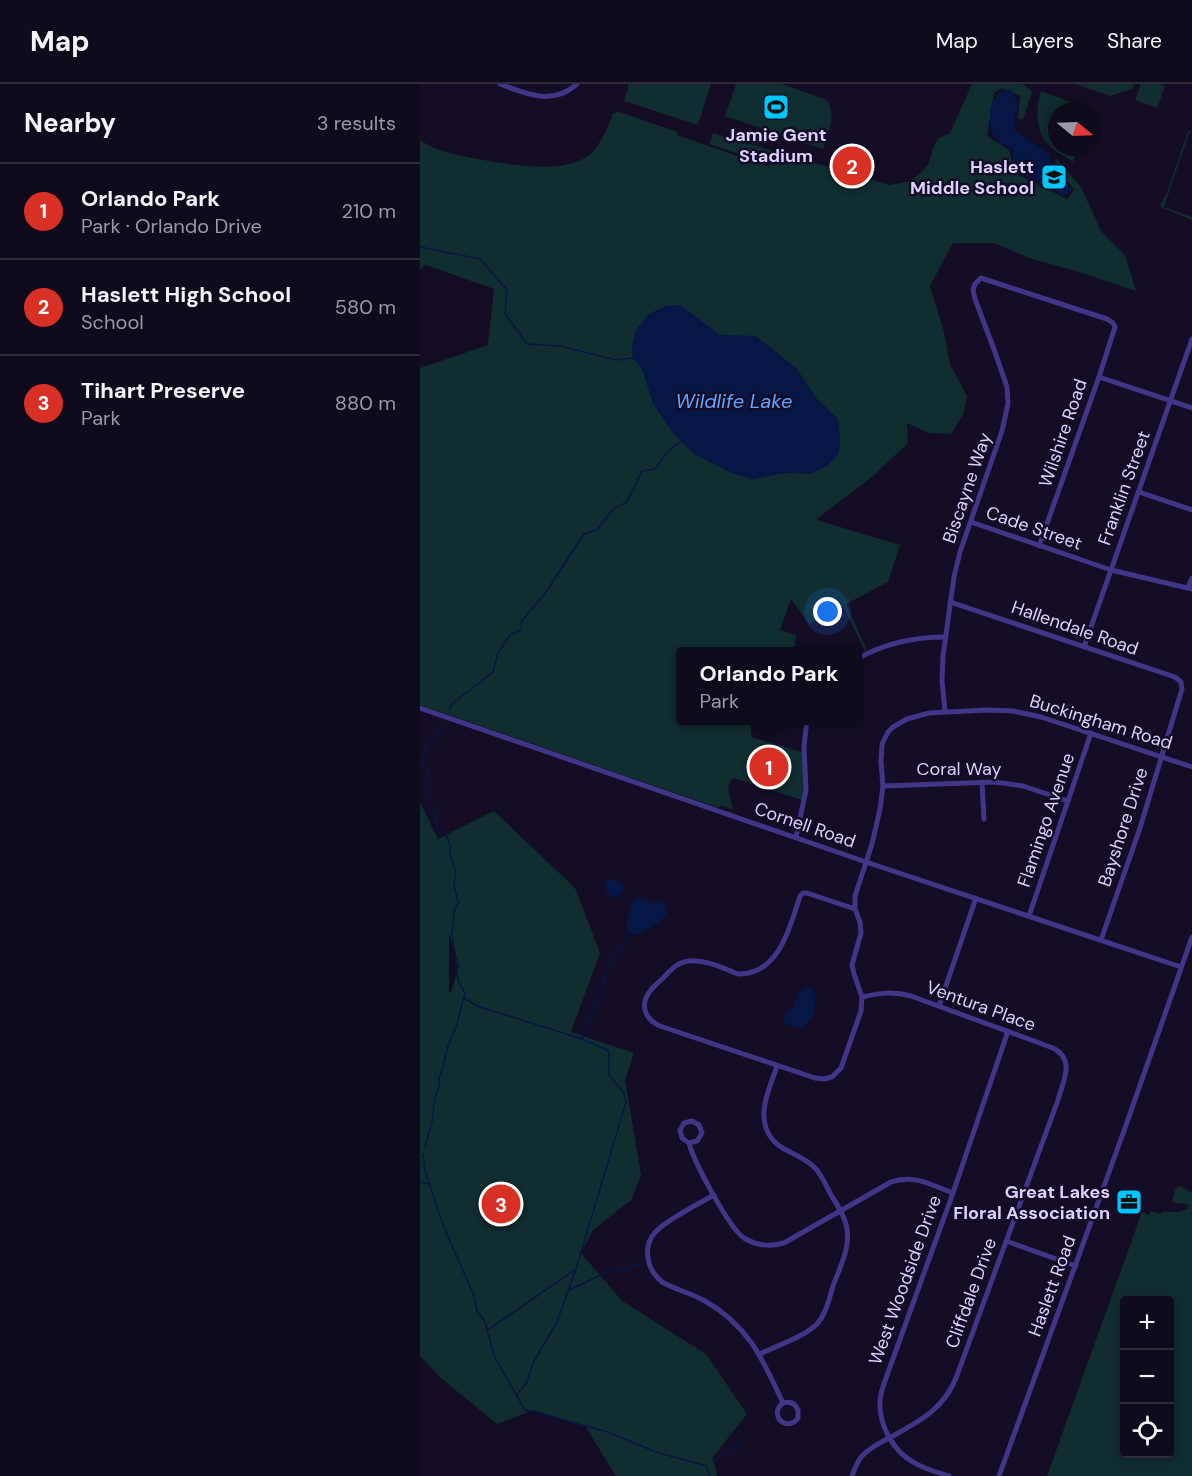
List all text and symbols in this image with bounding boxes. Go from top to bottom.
text: Map [30,23,90,60]
text: Map [936,27,978,55]
text: Layers [1011,27,1074,55]
text: Share [1107,27,1162,55]
sports icon: Jamie Gent Stadium [761,92,791,122]
north arrow [1048,102,1102,156]
text: Nearby [24,106,116,140]
text: 3 results [317,110,396,136]
place label: Jamie Gent Stadium [726,123,826,168]
pin: 2 [832,144,872,188]
place label: Haslett Middle School [910,155,1034,200]
school or university icon: Haslett Middle School [1039,162,1069,192]
text: Orlando Park [81,184,220,213]
text: 1 [40,198,47,224]
text: 210 m [341,198,396,224]
text: Park · Orlando Drive [81,213,262,239]
text: Haslett High School [81,280,291,309]
text: 2 [38,294,49,320]
text: 580 m [335,294,396,320]
text: School [81,309,144,335]
text: Tihart Preserve [81,376,245,405]
street label: Wilshire Road [1033,376,1093,490]
water label: Wildlife Lake [675,388,793,414]
text: 3 [37,390,50,416]
text: 880 m [335,390,396,416]
text: Park [81,405,121,431]
street label: Franklin Street [1092,428,1156,548]
street label: Biscayne Way [937,430,997,546]
street label: Cade Street [983,500,1085,556]
street label: Hallendale Road [1008,595,1142,661]
your location [813,597,842,626]
popup [676,647,862,725]
text: Orlando Park [700,659,838,688]
text: Park [700,688,739,714]
street label: Buckingham Road [1027,689,1175,755]
pin: 1 [750,744,788,790]
street label: Flamingo Avenue [1012,750,1080,890]
street label: Coral Way [917,757,1001,781]
street label: Bayshore Drive [1092,764,1154,890]
street label: Cornell Road [751,796,859,854]
street label: Ventura Place [923,975,1039,1037]
place label: Great Lakes Floral Association [953,1180,1110,1225]
pin: 3 [482,1182,520,1226]
office icon: Great Lakes Floral Association [1114,1187,1144,1217]
street label: West Woodside Drive [863,1192,947,1368]
street label: Haslett Road [1023,1232,1081,1340]
street label: Cliffdale Drive [940,1234,1002,1352]
map controls [1120,1296,1174,1458]
button: + [1120,1296,1174,1350]
button: − [1120,1350,1174,1404]
button: locate [1120,1404,1174,1458]

